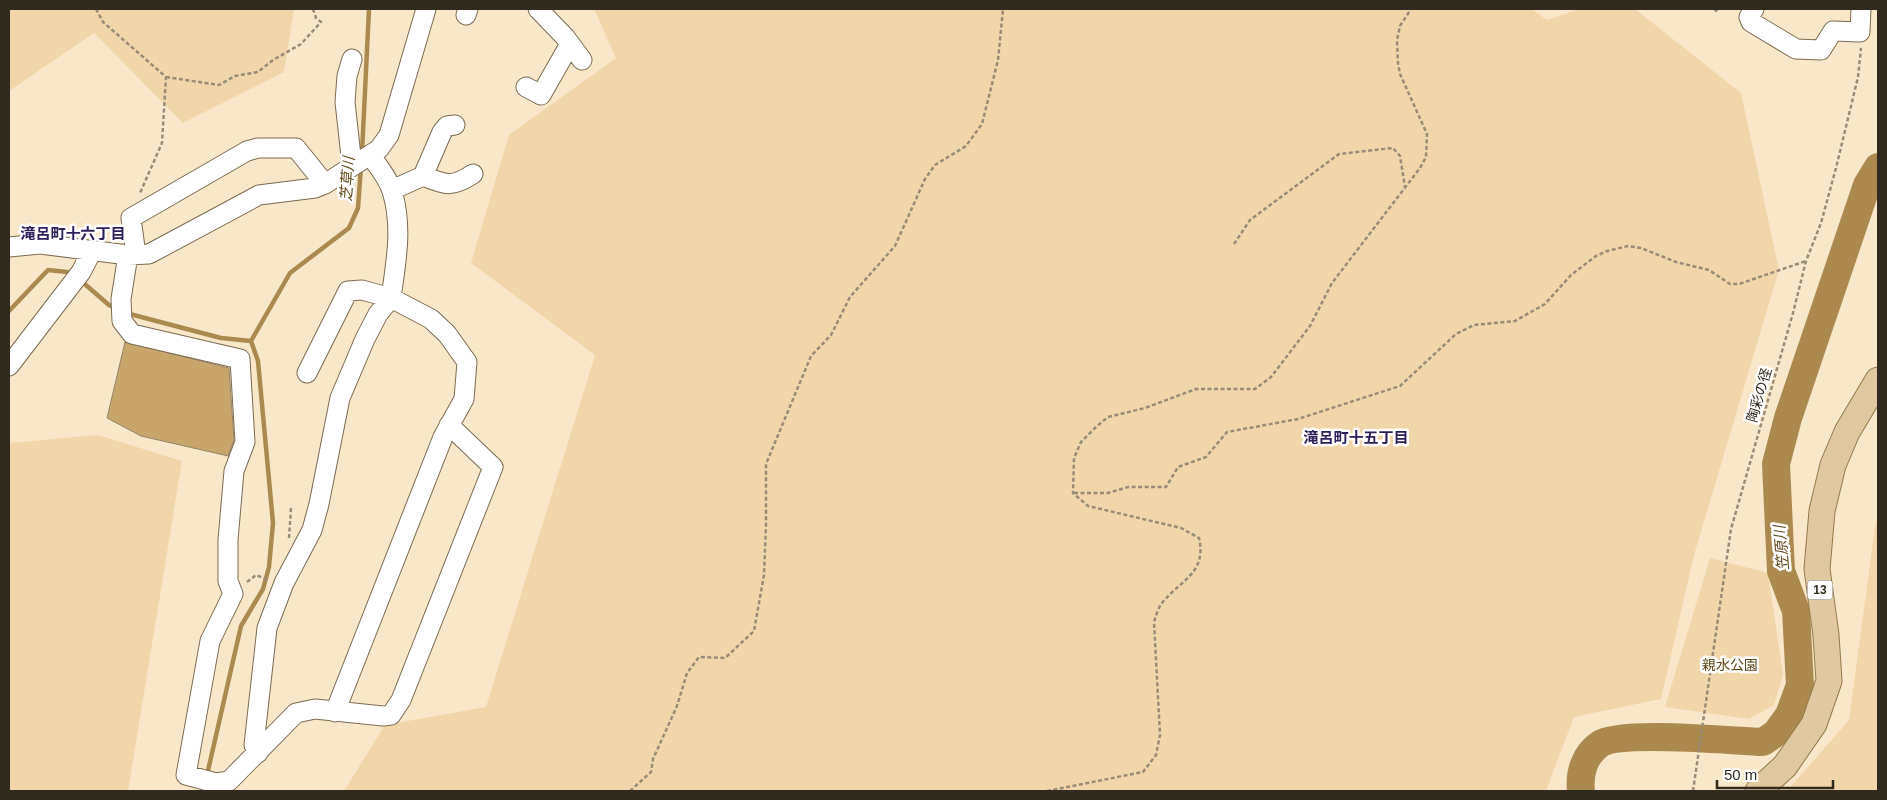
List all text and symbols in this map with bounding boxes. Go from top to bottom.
water label: 芝草川 [337,154,357,202]
district label: 滝呂町十六丁目 [20,225,126,242]
street label: 陶彩の径 [1744,366,1774,424]
district label: 滝呂町十五丁目 [1303,429,1409,446]
water label: 笠原川 [1770,523,1791,571]
road number: 13 [1808,580,1832,600]
park label: 親水公園 [1702,657,1758,673]
scale bar [1717,758,1833,790]
text: 50 m [1724,766,1757,783]

